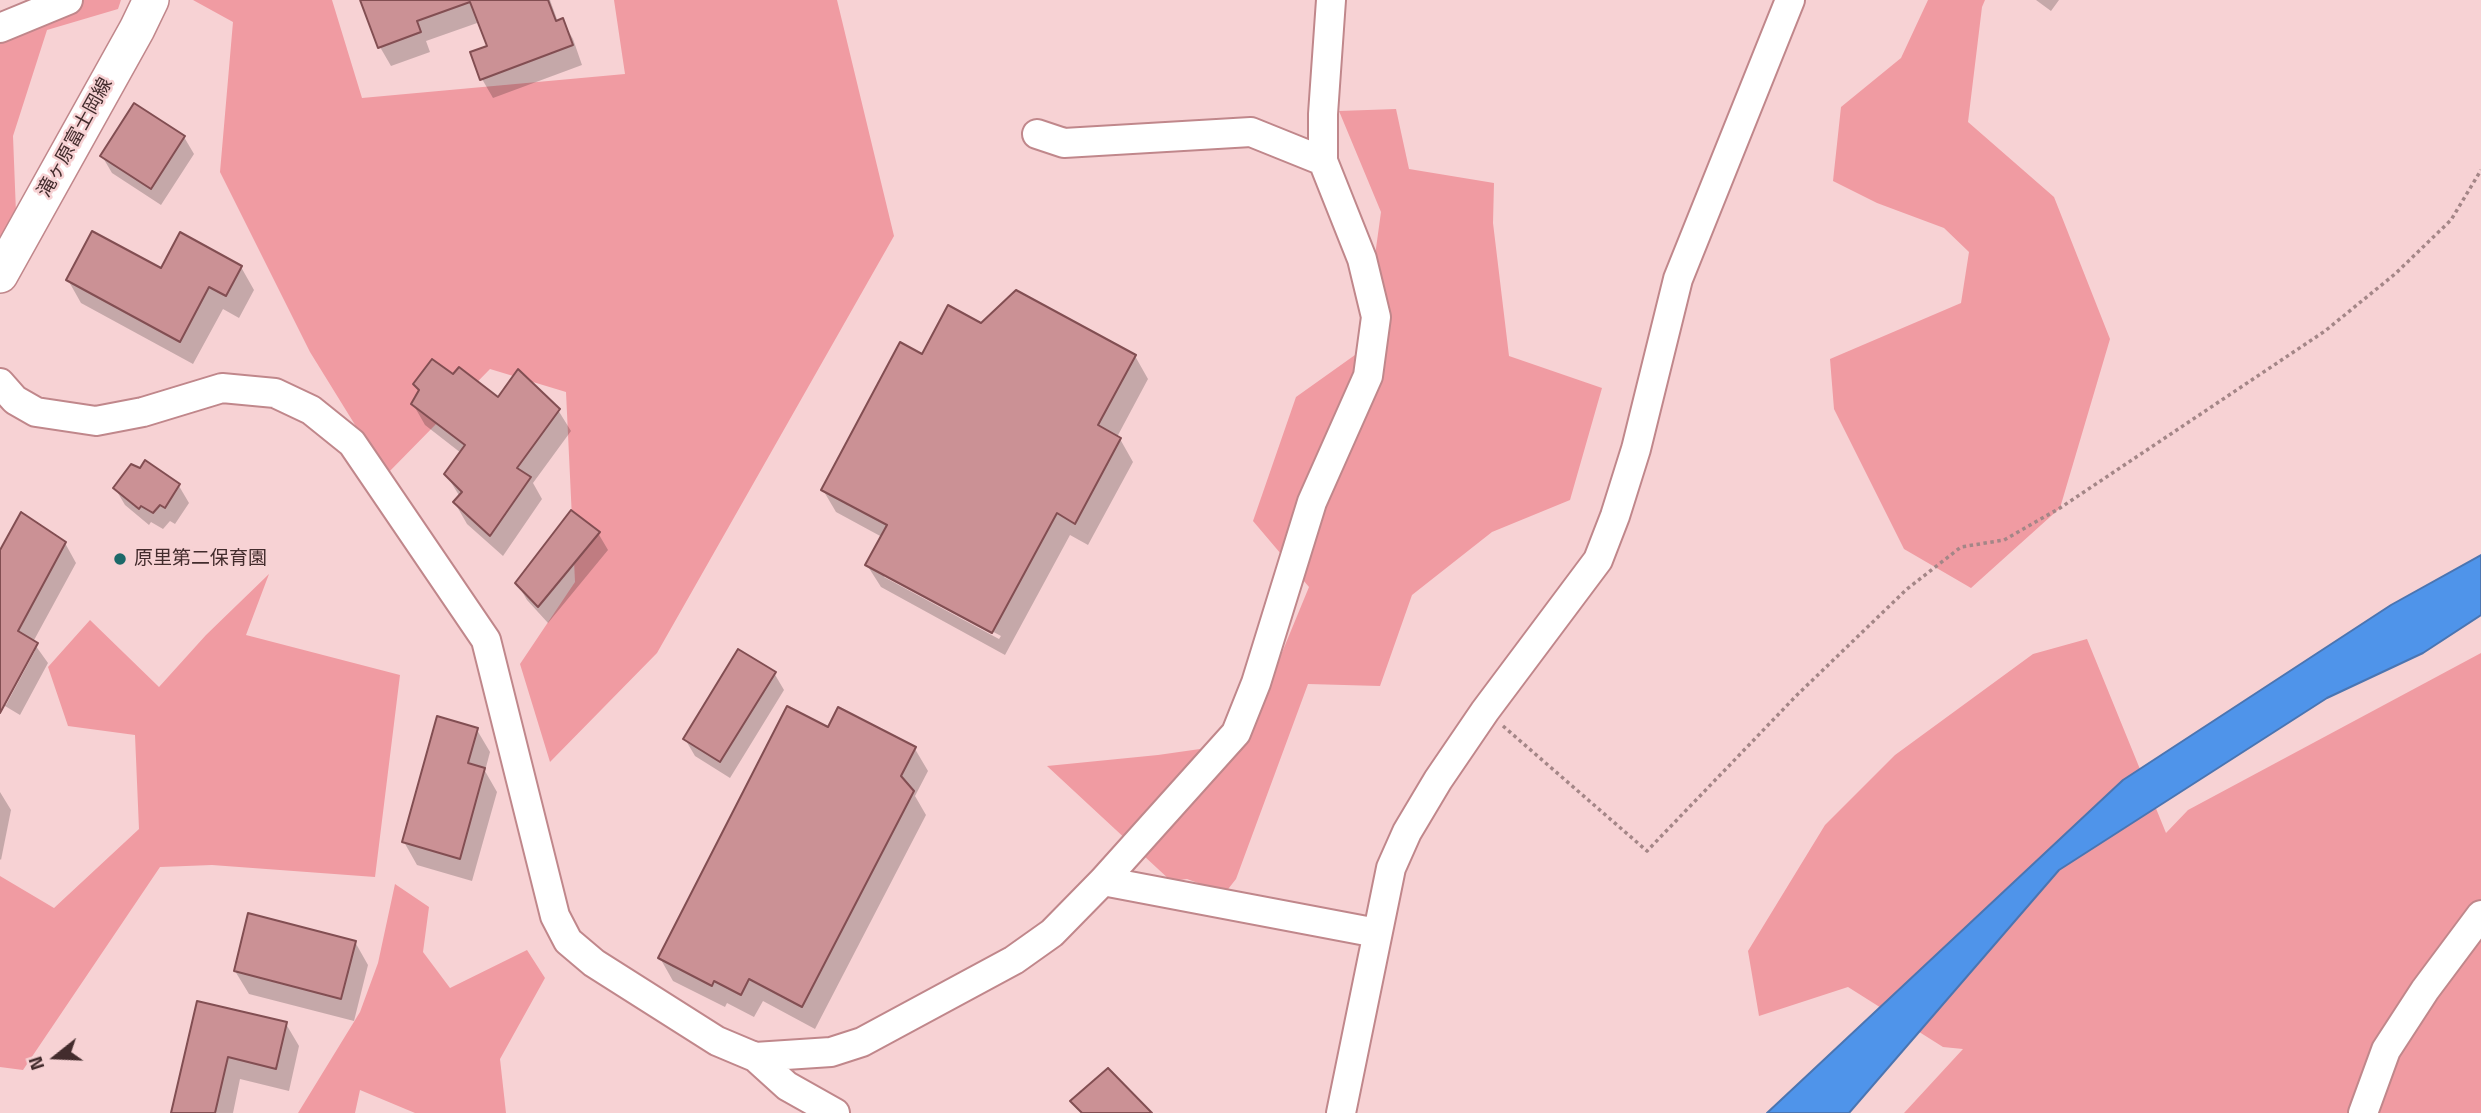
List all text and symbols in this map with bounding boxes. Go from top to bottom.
street label: 滝ヶ原富士岡線 [34,74,118,202]
place label: 原里第二保育園 [134,548,267,570]
marker: 原里第二保育園 [112,551,128,567]
north arrow [21,1022,91,1092]
text: N [20,1053,51,1074]

